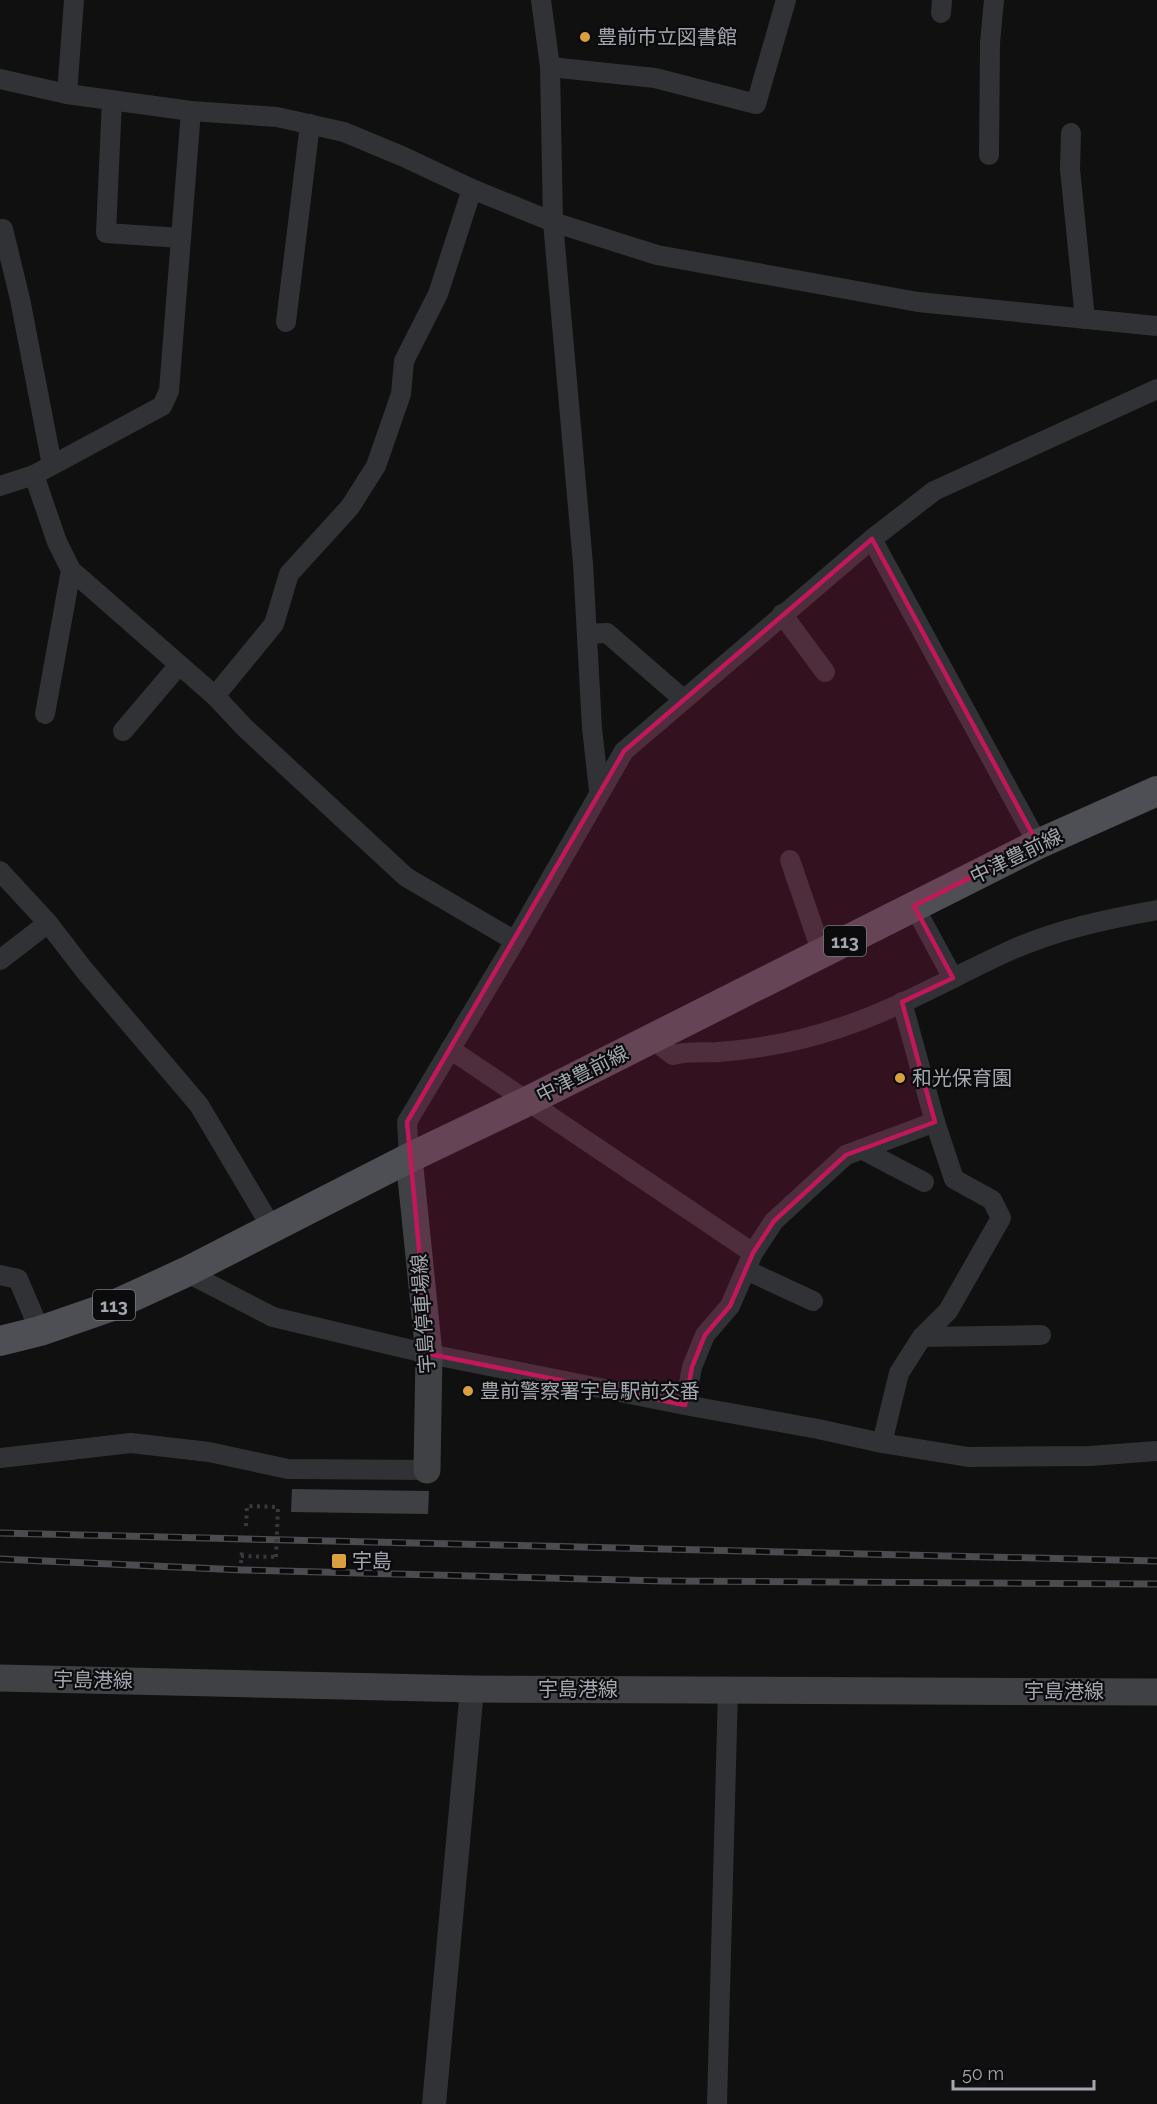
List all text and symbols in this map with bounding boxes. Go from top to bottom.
place label: 豊前市立図書館 [597,25,737,49]
marker: 豊前市立図書館 [578,30,592,44]
street label: 中津豊前線 [966,823,1066,889]
road number: 113 [824,926,866,956]
street label: 中津豊前線 [532,1041,632,1107]
place label: 和光保育園 [912,1066,1012,1090]
marker: 和光保育園 [893,1071,907,1085]
street label: 宇島停車場線 [407,1253,439,1375]
road number: 113 [93,1290,135,1320]
place label: 豊前警察署宇島駅前交番 [480,1379,700,1403]
marker: 豊前警察署宇島駅前交番 [461,1384,475,1398]
place label: 宇島 [352,1549,392,1573]
marker: 宇島 [330,1552,348,1570]
street label: 宇島港線 [53,1667,133,1693]
street label: 宇島港線 [538,1677,618,1701]
street label: 宇島港線 [1024,1679,1104,1703]
scale bar [953,2053,1094,2091]
text: 50 m [962,2063,1004,2084]

